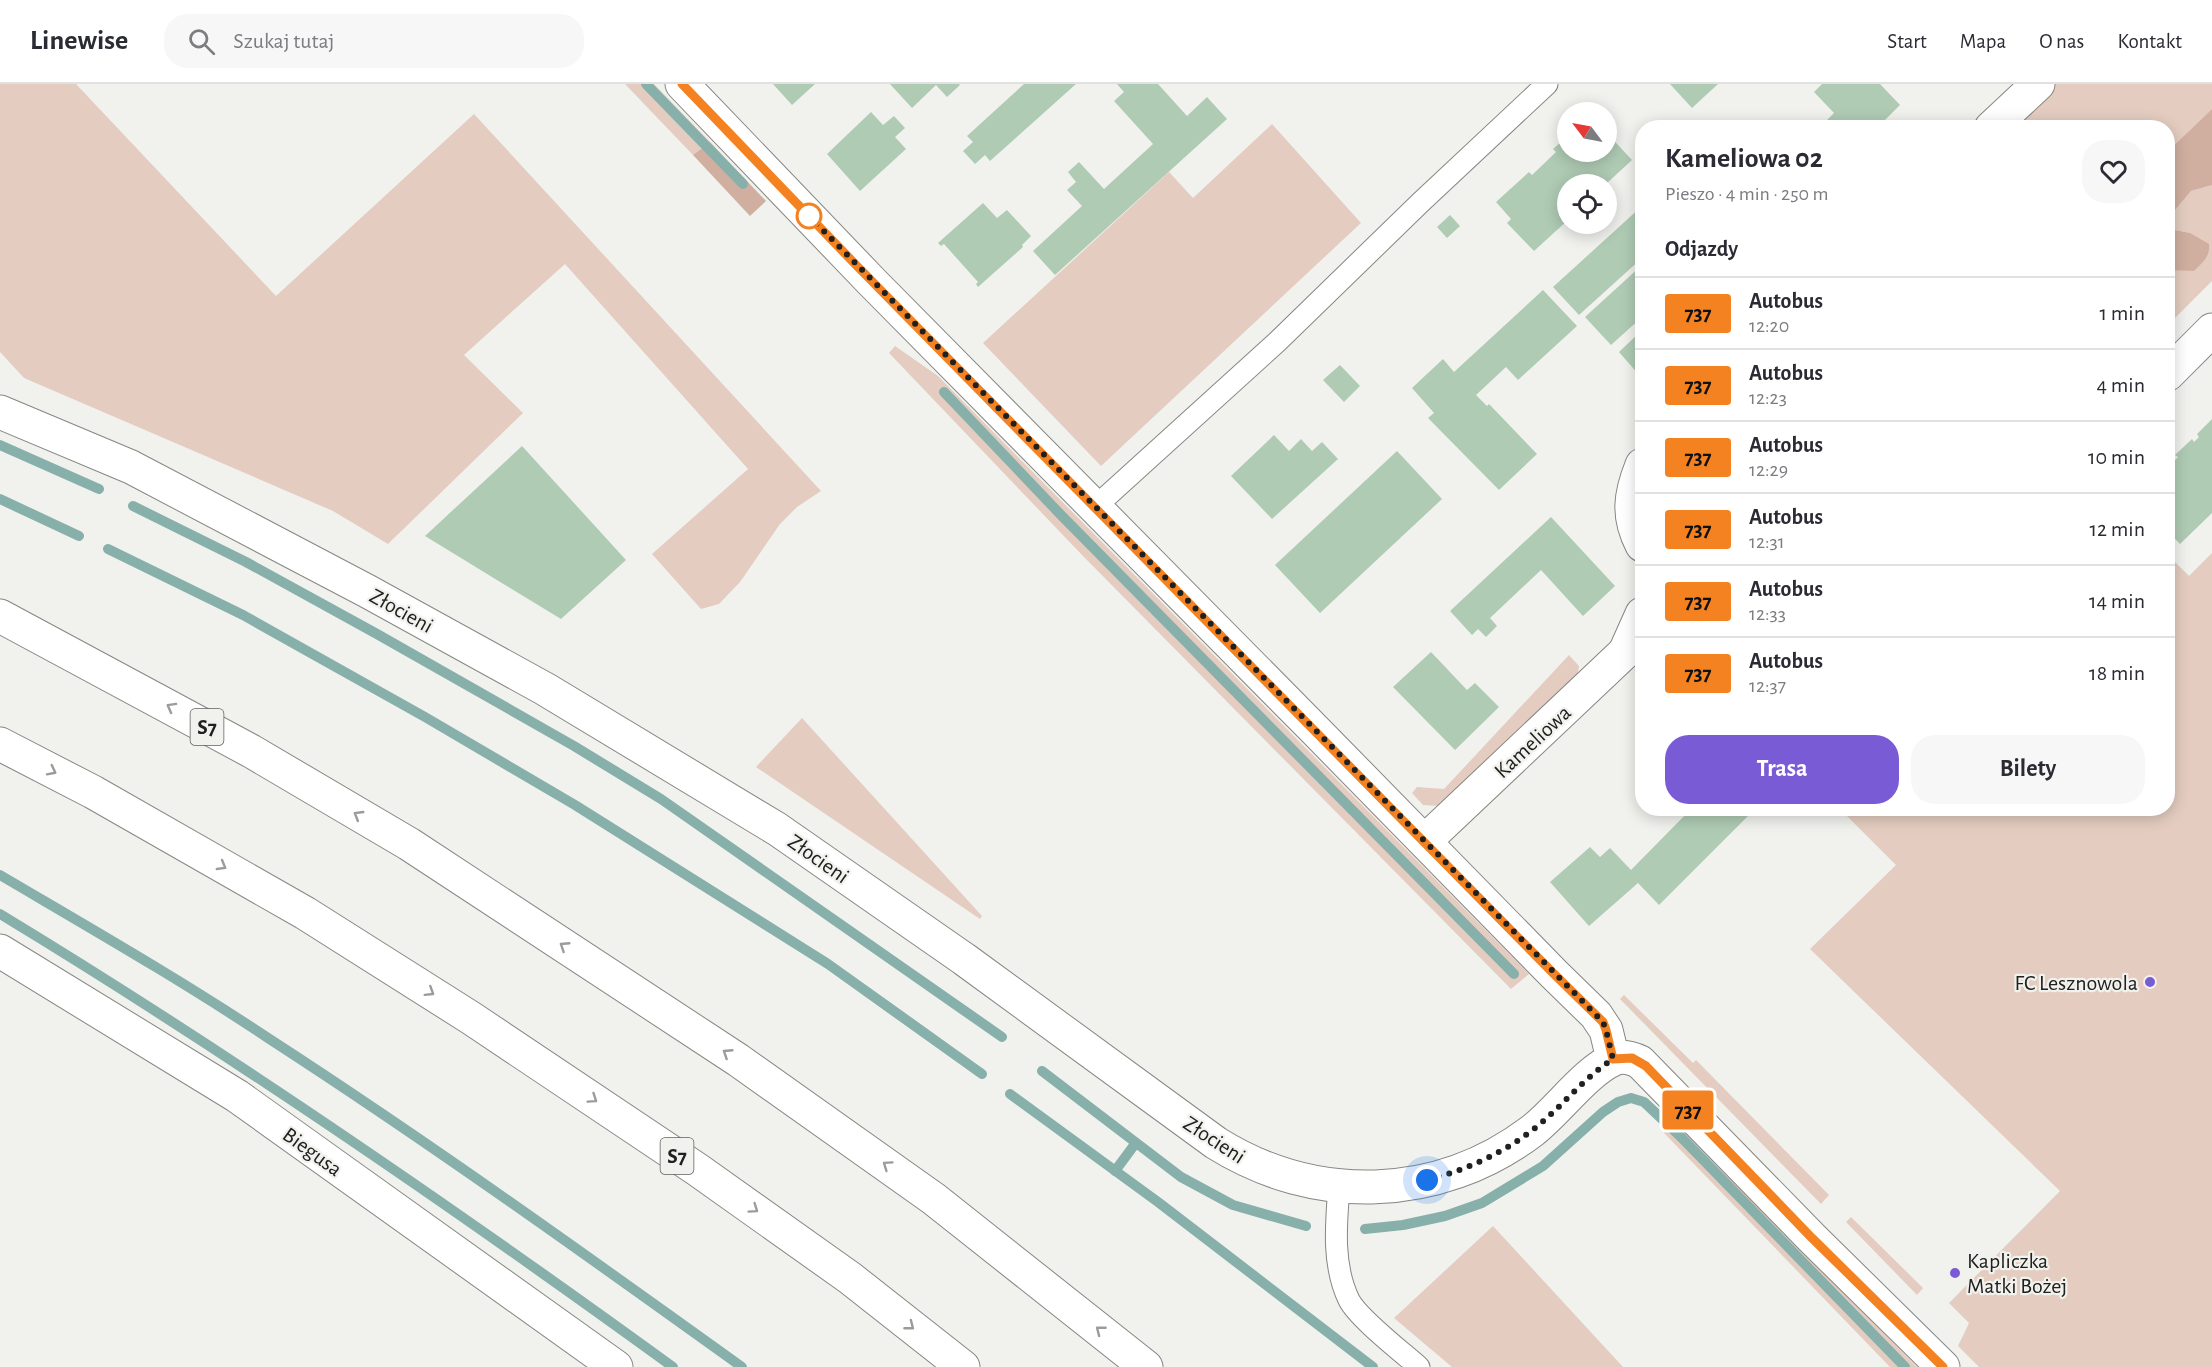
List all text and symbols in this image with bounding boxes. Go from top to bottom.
search box [164,14,584,68]
icon: search [185,25,218,58]
text: Linewise [30,27,128,55]
text: Szukaj tutaj [233,30,334,52]
text: Start [1887,31,1927,52]
text: Mapa [1960,31,2006,52]
text: O nas [2039,31,2084,52]
text: Kontakt [2117,31,2182,52]
north arrow [1557,102,1617,162]
map controls [1557,102,1617,234]
button: heart [2082,140,2145,203]
text: Kameliowa 02 [1665,145,1823,173]
button: locate [1557,174,1617,234]
text: Pieszo · 4 min · 250 m [1665,184,1828,204]
unlabelled marker [796,203,822,229]
text: Odjazdy [1665,238,1738,260]
text: Autobus [1749,290,1823,312]
text: 1 min [2100,302,2145,324]
text: 737 [1684,303,1712,324]
text: 12:20 [1749,316,1789,336]
text: Autobus [1749,362,1823,384]
text: 4 min [2097,374,2145,396]
text: 737 [1684,375,1712,396]
text: 12:23 [1749,388,1787,408]
text: Autobus [1749,434,1823,456]
text: 10 min [2088,446,2145,468]
text: 737 [1684,447,1712,468]
text: 12:29 [1749,460,1788,480]
text: Autobus [1749,506,1823,528]
text: 12 min [2090,518,2145,540]
text: 737 [1684,519,1712,540]
text: 12:31 [1749,532,1785,552]
text: Autobus [1749,578,1823,600]
street label: Złocieni [366,585,437,637]
text: 14 min [2089,590,2145,612]
text: 737 [1684,591,1712,612]
text: 12:33 [1749,604,1786,624]
text: Autobus [1749,650,1823,672]
text: 18 min [2089,662,2145,684]
text: 737 [1684,663,1712,684]
text: 12:37 [1749,676,1786,696]
street label: Kameliowa [1490,701,1575,782]
one-way arrow [167,703,177,714]
road number: S7 [190,709,224,745]
button: Trasa [1665,735,1899,804]
button: Bilety [1911,735,2145,804]
one-way arrow [46,763,57,775]
one-way arrow [354,810,365,822]
street label: Złocieni [784,830,853,888]
one-way arrow [216,858,226,870]
one-way arrow [560,942,571,953]
place label: FC Lesznowola [2014,972,2138,994]
marker: FC Lesznowola [2143,975,2157,989]
one-way arrow [424,984,434,996]
one-way arrow [723,1049,734,1060]
line badge: 737 [1654,1090,1722,1130]
one-way arrow [587,1092,597,1104]
text: 737 [1674,1100,1702,1121]
street label: Złocieni [1180,1112,1249,1168]
street label: Biegusa [279,1123,346,1180]
road number: S7 [660,1138,694,1174]
one-way arrow [882,1162,893,1173]
your location [1412,1165,1442,1195]
one-way arrow [747,1202,758,1213]
place label: Kapliczka Matki Bożej [1967,1250,2067,1297]
marker: Kapliczka Matki Bożej [1948,1266,1962,1280]
one-way arrow [904,1318,915,1329]
one-way arrow [1096,1327,1107,1338]

